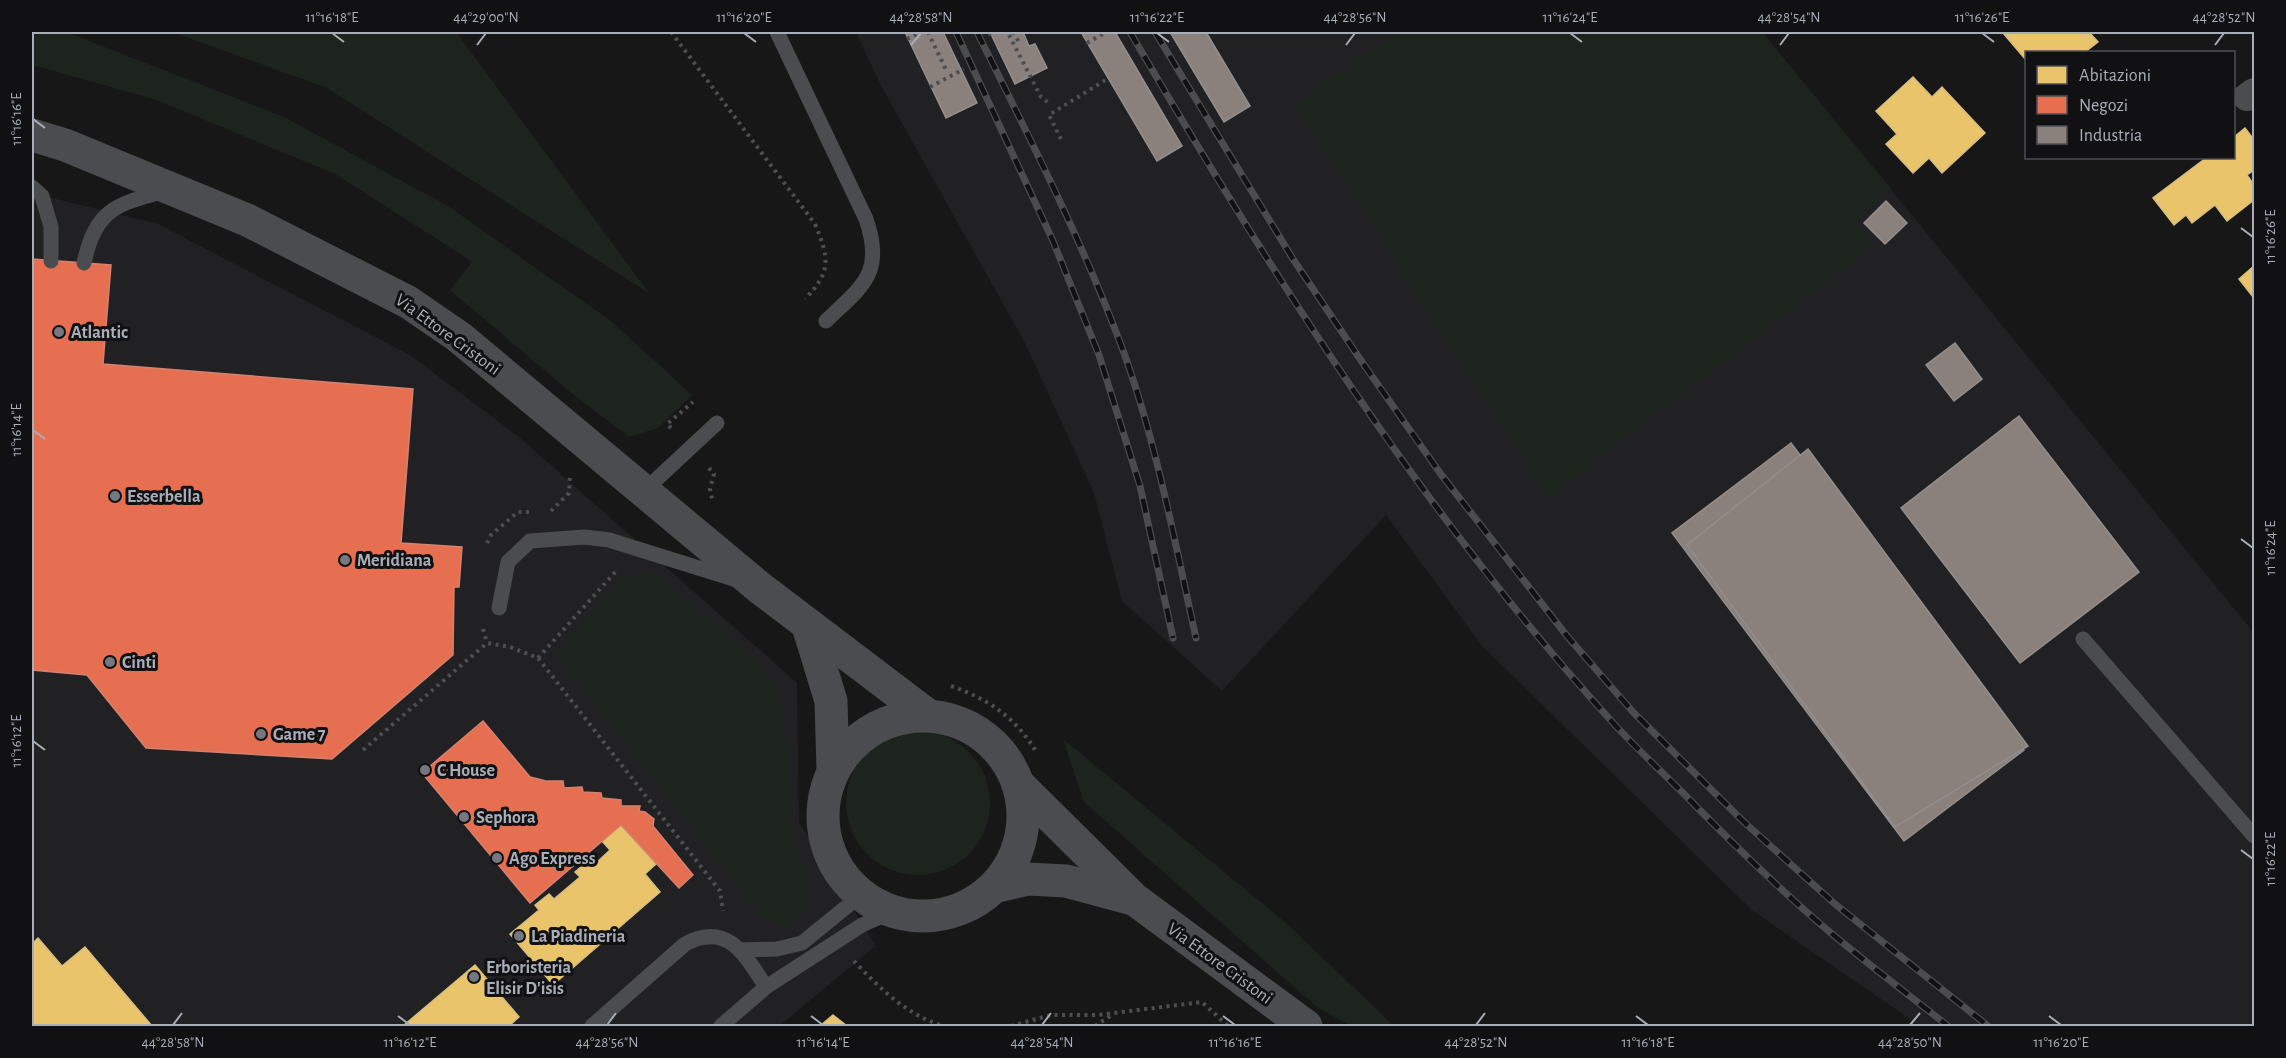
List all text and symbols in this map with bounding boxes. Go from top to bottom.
text: 11°16'18"E [305,10,359,25]
text: 44°29'00"N [453,10,519,25]
text: 11°16'20"E [716,10,772,25]
text: 44°28'58"N [889,10,953,25]
text: 11°16'22"E [1130,10,1184,25]
text: 44°28'56"N [1323,10,1387,25]
text: 11°16'24"E [1543,10,1597,25]
text: 44°28'54"N [1757,10,1821,25]
text: 11°16'26"E [1955,10,2009,25]
text: 44°28'52"N [2193,10,2255,25]
legend [2025,51,2235,159]
text: Abitazioni [2079,67,2151,85]
text: 11°16'16"E [9,92,24,146]
text: Negozi [2079,97,2128,115]
text: Industria [2079,127,2142,145]
text: 11°16'26"E [2263,210,2278,264]
street label: Via Ettore Cristoni [392,291,503,379]
place label: Atlantic [71,324,128,342]
marker: Atlantic [52,325,66,339]
text: 11°16'14"E [9,403,24,457]
place label: Esserbella [127,488,201,506]
marker: Esserbella [108,489,122,503]
text: 11°16'24"E [2263,521,2278,575]
place label: Meridiana [357,552,432,570]
marker: Meridiana [338,553,352,567]
place label: Cinti [122,654,156,672]
marker: Cinti [103,655,117,669]
text: 11°16'12"E [9,715,24,767]
place label: Game 7 [273,726,326,744]
marker: Game 7 [254,727,268,741]
place label: C House [437,762,495,780]
marker: C House [418,763,432,777]
place label: Sephora [476,809,536,827]
marker: Sephora [457,810,471,824]
text: 11°16'22"E [2263,832,2278,886]
place label: Ago Express [509,850,596,868]
marker: Ago Express [490,851,504,865]
street label: Via Ettore Cristoni [1164,920,1275,1008]
place label: La Piadineria [531,928,626,946]
marker: La Piadineria [512,929,526,943]
place label: Erboristeria Elisir D'isis [486,959,572,998]
marker: Erboristeria Elisir D'isis [467,970,481,984]
text: 44°28'58"N [141,1035,205,1050]
text: 11°16'12"E [384,1035,436,1050]
text: 44°28'56"N [575,1035,639,1050]
text: 11°16'14"E [796,1035,850,1050]
text: 44°28'54"N [1010,1035,1074,1050]
text: 11°16'16"E [1208,1035,1262,1050]
text: 44°28'52"N [1445,1035,1507,1050]
text: 11°16'18"E [1621,1035,1675,1050]
text: 44°28'50"N [1878,1035,1942,1050]
text: 11°16'20"E [2033,1035,2089,1050]

